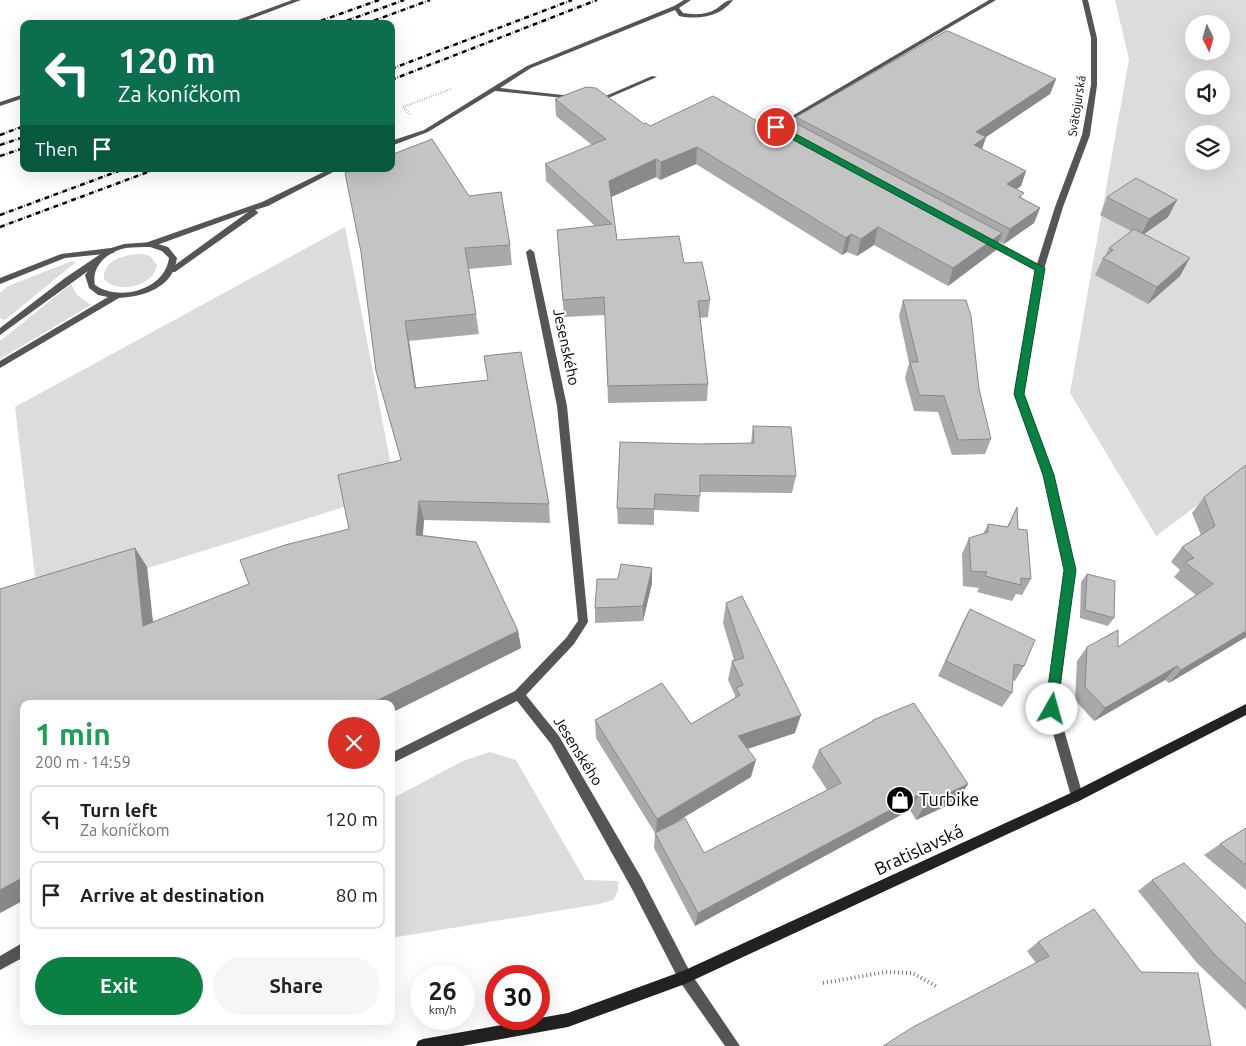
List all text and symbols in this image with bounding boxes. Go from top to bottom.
north arrow [1185,15,1230,60]
map controls [1185,15,1230,170]
icon: left [35,40,100,105]
text: 120 m [118,40,216,80]
button: sound [1185,70,1230,115]
street label: Svätojurská [1065,74,1088,137]
text: Za koníčkom [118,81,241,106]
pin [755,106,797,148]
icon: arrive [762,113,790,141]
button: layers [1185,125,1230,170]
icon: arrive [88,135,116,163]
text: Then [35,138,78,160]
street label: Jesenského [550,307,583,387]
position arrow [1025,682,1077,734]
street label: Jesenského [550,713,606,789]
text: 1 min [35,717,111,751]
button: close [328,717,380,769]
text: 200 m · 14:59 [35,753,131,771]
shop icon: Turbike [885,785,915,815]
place label: Turbike [919,789,979,809]
text: Turn left [80,799,158,821]
icon: left [37,805,65,833]
text: 120 m [325,808,378,830]
street label: Bratislavská [871,820,966,878]
text: Za koníčkom [80,821,169,839]
icon: arrive [37,881,65,909]
text: Arrive at destination [80,884,265,906]
text: 80 m [336,884,378,906]
button: Exit [35,957,203,1015]
button: Share [213,957,380,1015]
speed limit sign: 30 [485,965,550,1030]
text: 26 [428,977,457,1005]
text: km/h [429,1003,456,1016]

